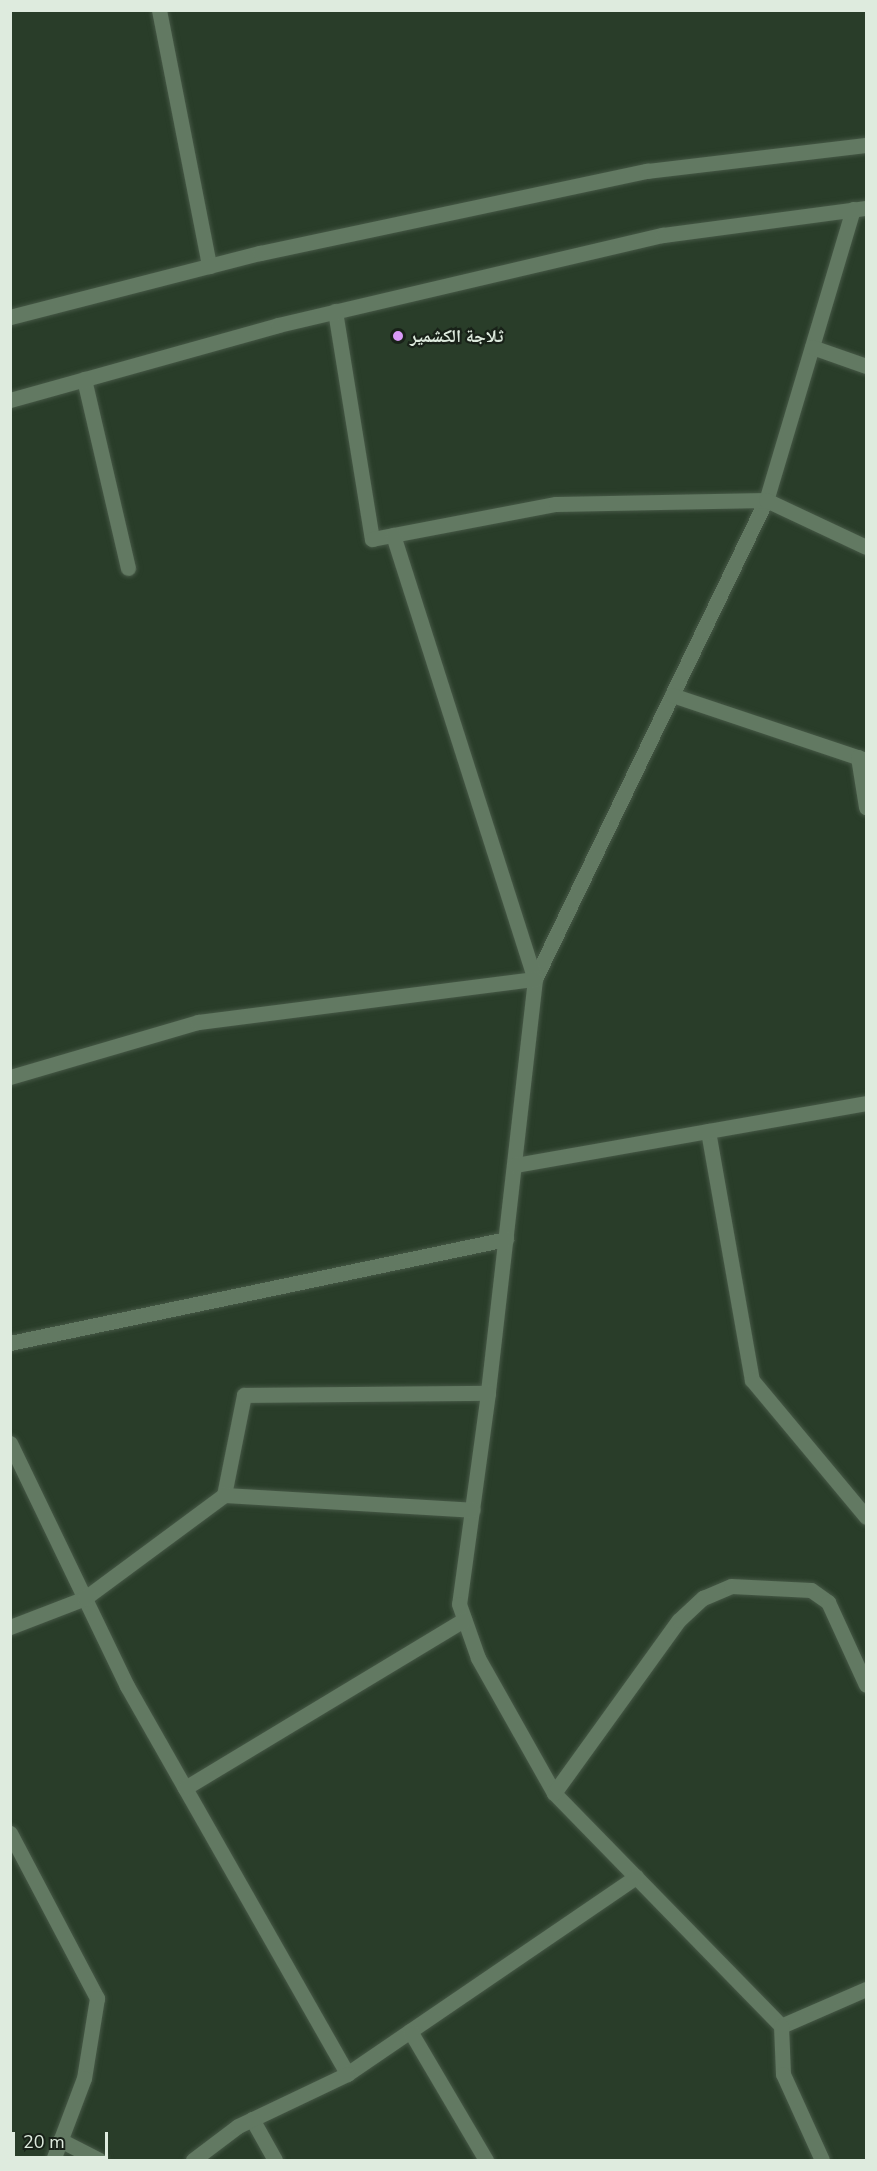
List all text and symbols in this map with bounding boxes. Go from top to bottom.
place label: ثلاجة الكشمير [410,325,503,347]
marker: ثلاجة الكشمير [391,329,405,343]
scale bar [15,2120,111,2158]
text: 20 m [23,2130,65,2154]

